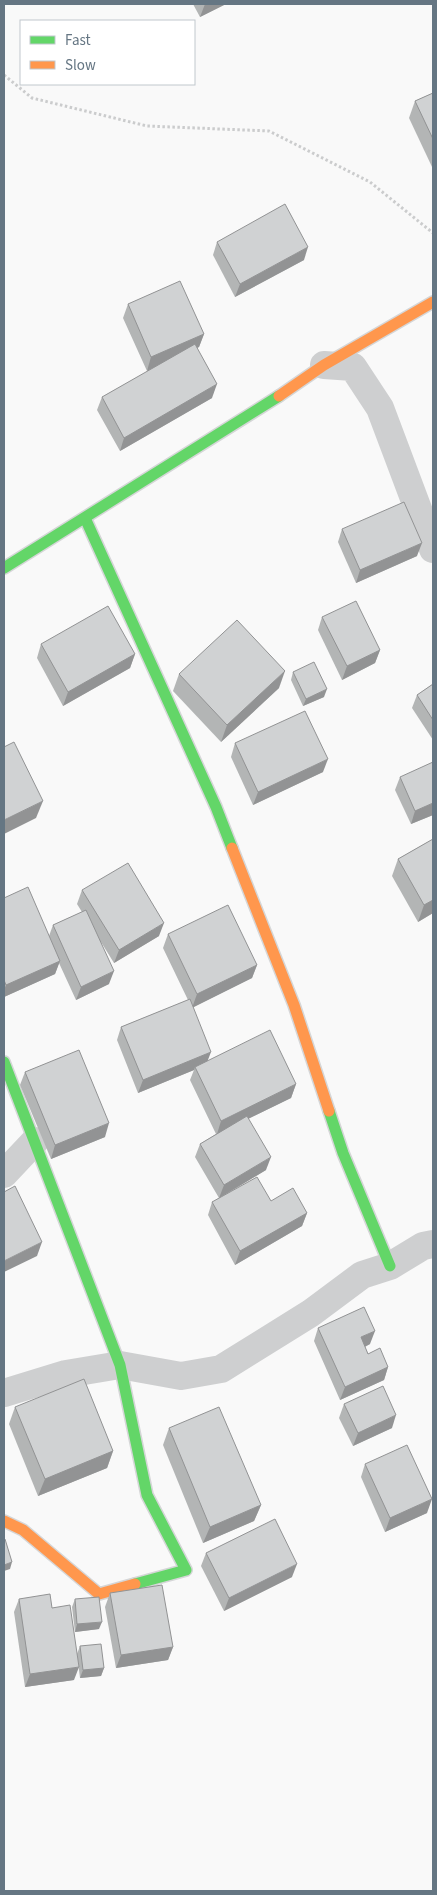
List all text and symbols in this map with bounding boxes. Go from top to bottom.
legend [20,20,195,85]
text: Fast [65,30,91,51]
text: Slow [65,55,96,76]

